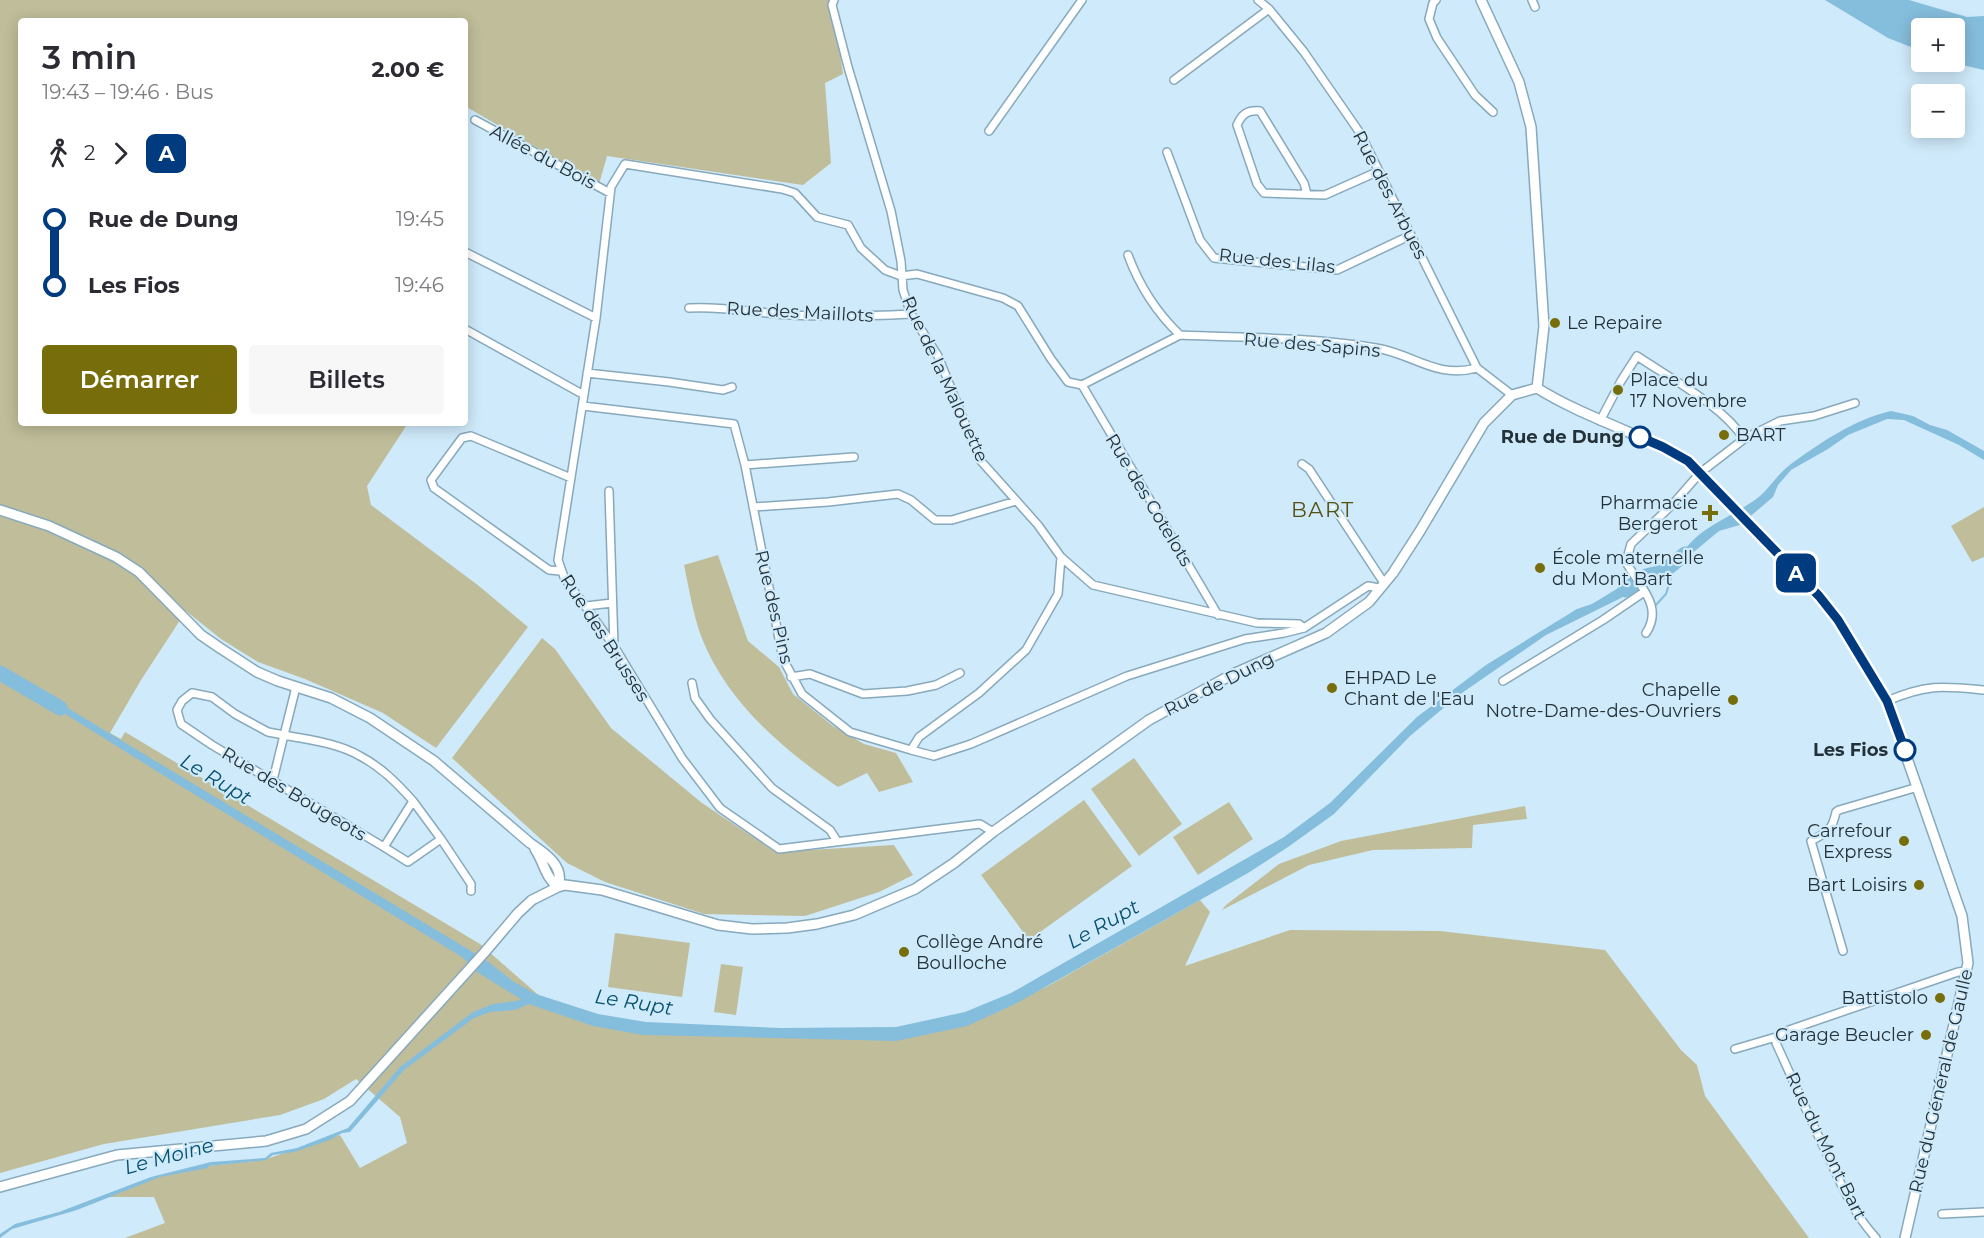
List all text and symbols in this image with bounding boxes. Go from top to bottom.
map controls [1911,18,1965,138]
button: + [1911,18,1965,72]
text: 3 min [42,37,137,77]
text: 2.00 € [371,56,444,83]
text: 19:43 – 19:46 · Bus [42,80,213,104]
button: − [1911,84,1965,138]
street label: Allée du Bois [486,120,600,194]
street label: Rue des Arbues [1348,127,1432,263]
icon: walk [42,137,75,170]
icon: forward [104,137,137,170]
text: 2 [84,141,95,165]
text: A [158,141,174,166]
text: Rue de Dung [88,206,239,233]
text: 19:45 [396,207,444,231]
street label: Rue des Lilas [1218,244,1337,278]
text: Les Fios [88,272,180,299]
text: 19:46 [395,273,444,297]
street label: Rue de la Malouette [897,293,993,466]
street label: Rue des Maillots [726,297,874,327]
place label: Le Repaire [1567,312,1663,334]
marker: Le Repaire [1548,316,1562,330]
street label: Rue des Sapins [1243,328,1381,362]
button: Démarrer [42,345,237,414]
button: Billets [249,345,444,414]
place label: Place du 17 Novembre [1630,369,1747,412]
marker: Place du 17 Novembre [1611,383,1625,397]
place label: BART [1736,424,1786,446]
place label: Rue de Dung [1501,426,1624,448]
marker: Rue de Dung [1629,426,1651,448]
marker: BART [1717,428,1731,442]
street label: Rue des Cotelots [1101,430,1197,571]
place label: Pharmacie Bergerot [1600,492,1698,535]
district label: BART [1291,497,1355,522]
marker: Pharmacie Bergerot [1703,506,1717,520]
place label: École maternelle du Mont Bart [1552,547,1704,590]
street label: Rue des Pins [750,548,798,666]
line badge: A [1776,554,1816,592]
marker: École maternelle du Mont Bart [1533,561,1547,575]
text: A [1788,561,1804,586]
street label: Rue des Brusses [556,570,654,706]
street label: Rue de Dung [1161,647,1277,721]
place label: EHPAD Le Chant de l'Eau [1344,667,1475,710]
place label: Chapelle Notre-Dame-des-Ouvriers [1486,679,1721,722]
marker: EHPAD Le Chant de l'Eau [1325,681,1339,695]
marker: Chapelle Notre-Dame-des-Ouvriers [1726,693,1740,707]
place label: Les Fios [1813,739,1888,761]
marker: Les Fios [1894,739,1916,761]
street label: Rue des Bougeots [218,742,370,846]
water label: Le Rupt [176,748,256,810]
place label: Carrefour Express [1807,820,1892,863]
marker: Carrefour Express [1897,834,1911,848]
place label: Bart Loisirs [1807,874,1907,896]
marker: Bart Loisirs [1912,878,1926,892]
water label: Le Rupt [1063,894,1143,954]
place label: Collège André Boulloche [916,931,1043,974]
marker: Collège André Boulloche [897,945,911,959]
street label: Rue du Général de Gaulle [1905,967,1978,1195]
water label: Le Rupt [593,984,675,1020]
place label: Battistolo [1841,987,1928,1009]
marker: Battistolo [1933,991,1947,1005]
place label: Garage Beucler [1775,1024,1914,1046]
marker: Garage Beucler [1919,1028,1933,1042]
street label: Rue du Mont Bart [1781,1069,1871,1223]
water label: Le Moine [122,1133,216,1179]

